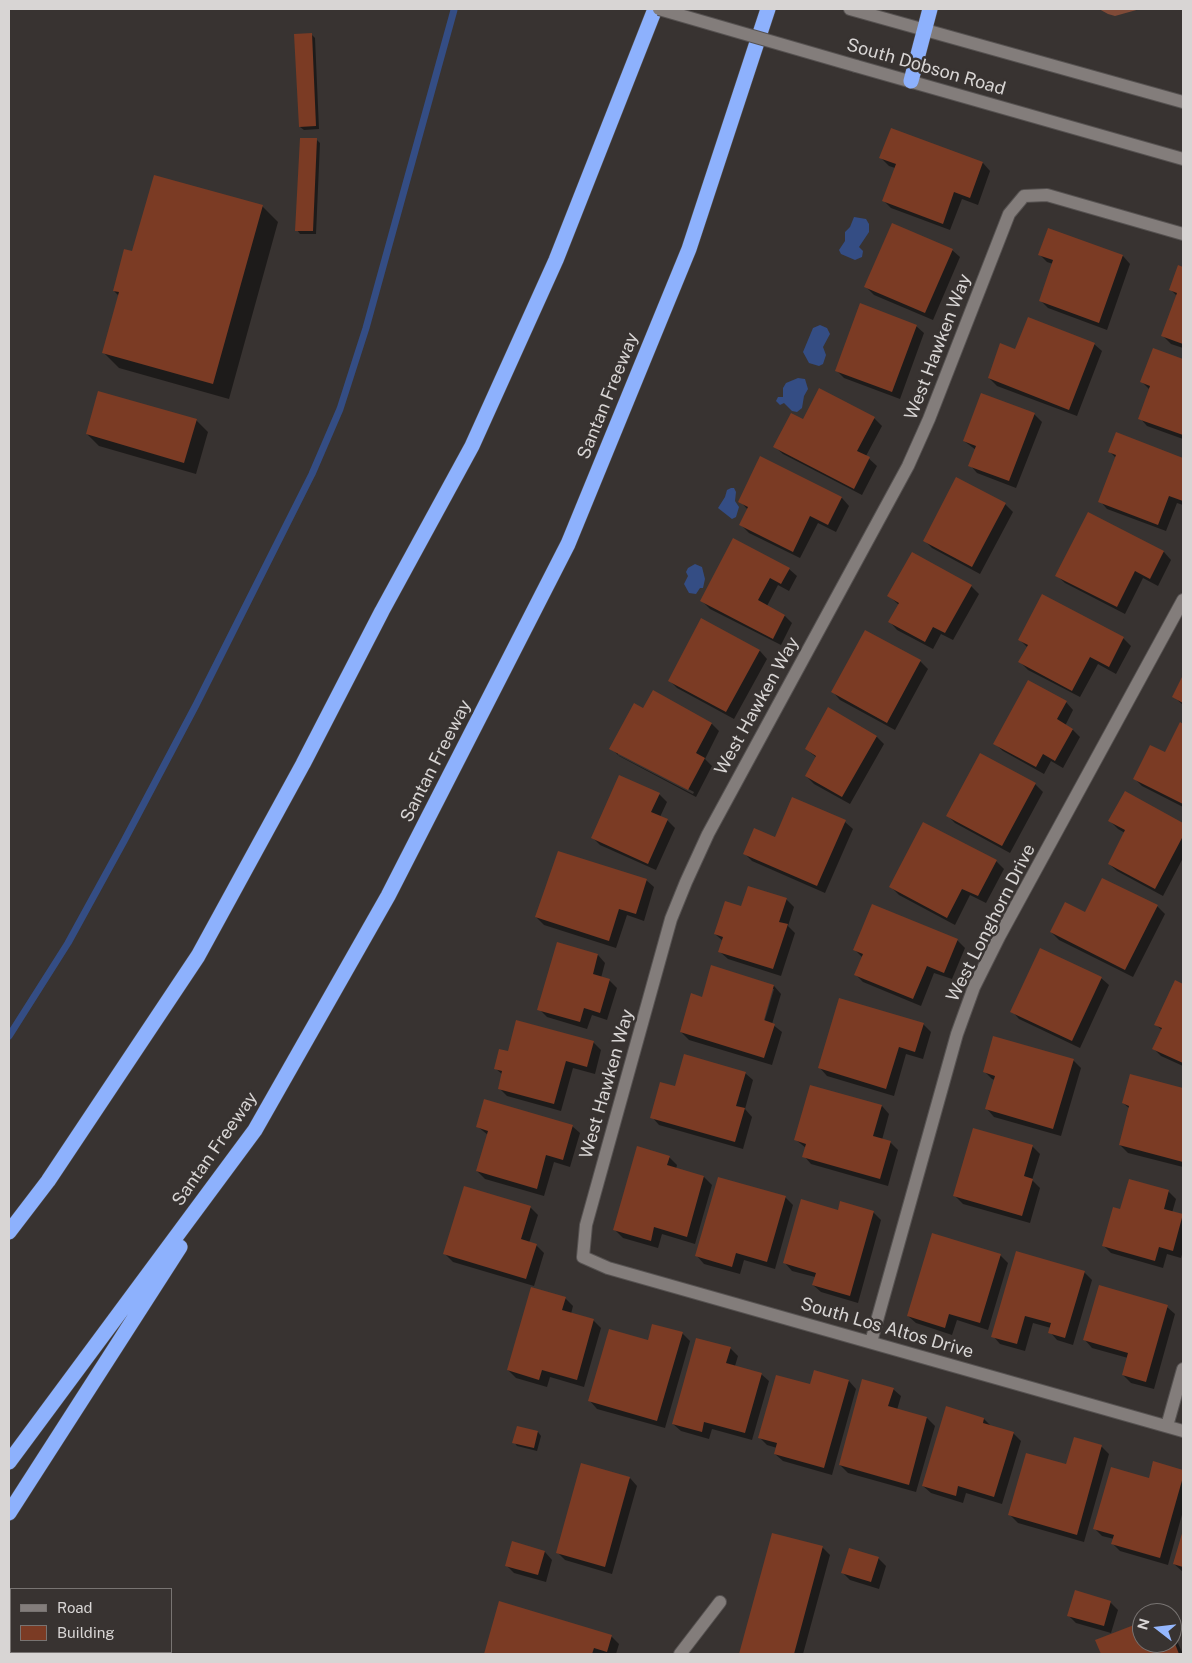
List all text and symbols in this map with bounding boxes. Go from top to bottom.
street label: South Dobson Road [844,34,1008,100]
street label: West Hawken Way [900,271,976,423]
street label: Santan Freeway [573,330,643,462]
street label: West Hawken Way [710,633,804,779]
street label: Santan Freeway [396,696,476,826]
street label: West Longhorn Drive [942,841,1040,1005]
street label: West Hawken Way [575,1007,639,1161]
street label: Santan Freeway [168,1088,262,1210]
street label: South Los Altos Drive [798,1293,976,1363]
legend [10,1588,172,1653]
text: Road [57,1599,93,1616]
north arrow [1132,1603,1182,1653]
text: N [1134,1617,1153,1632]
text: Building [57,1624,115,1641]

